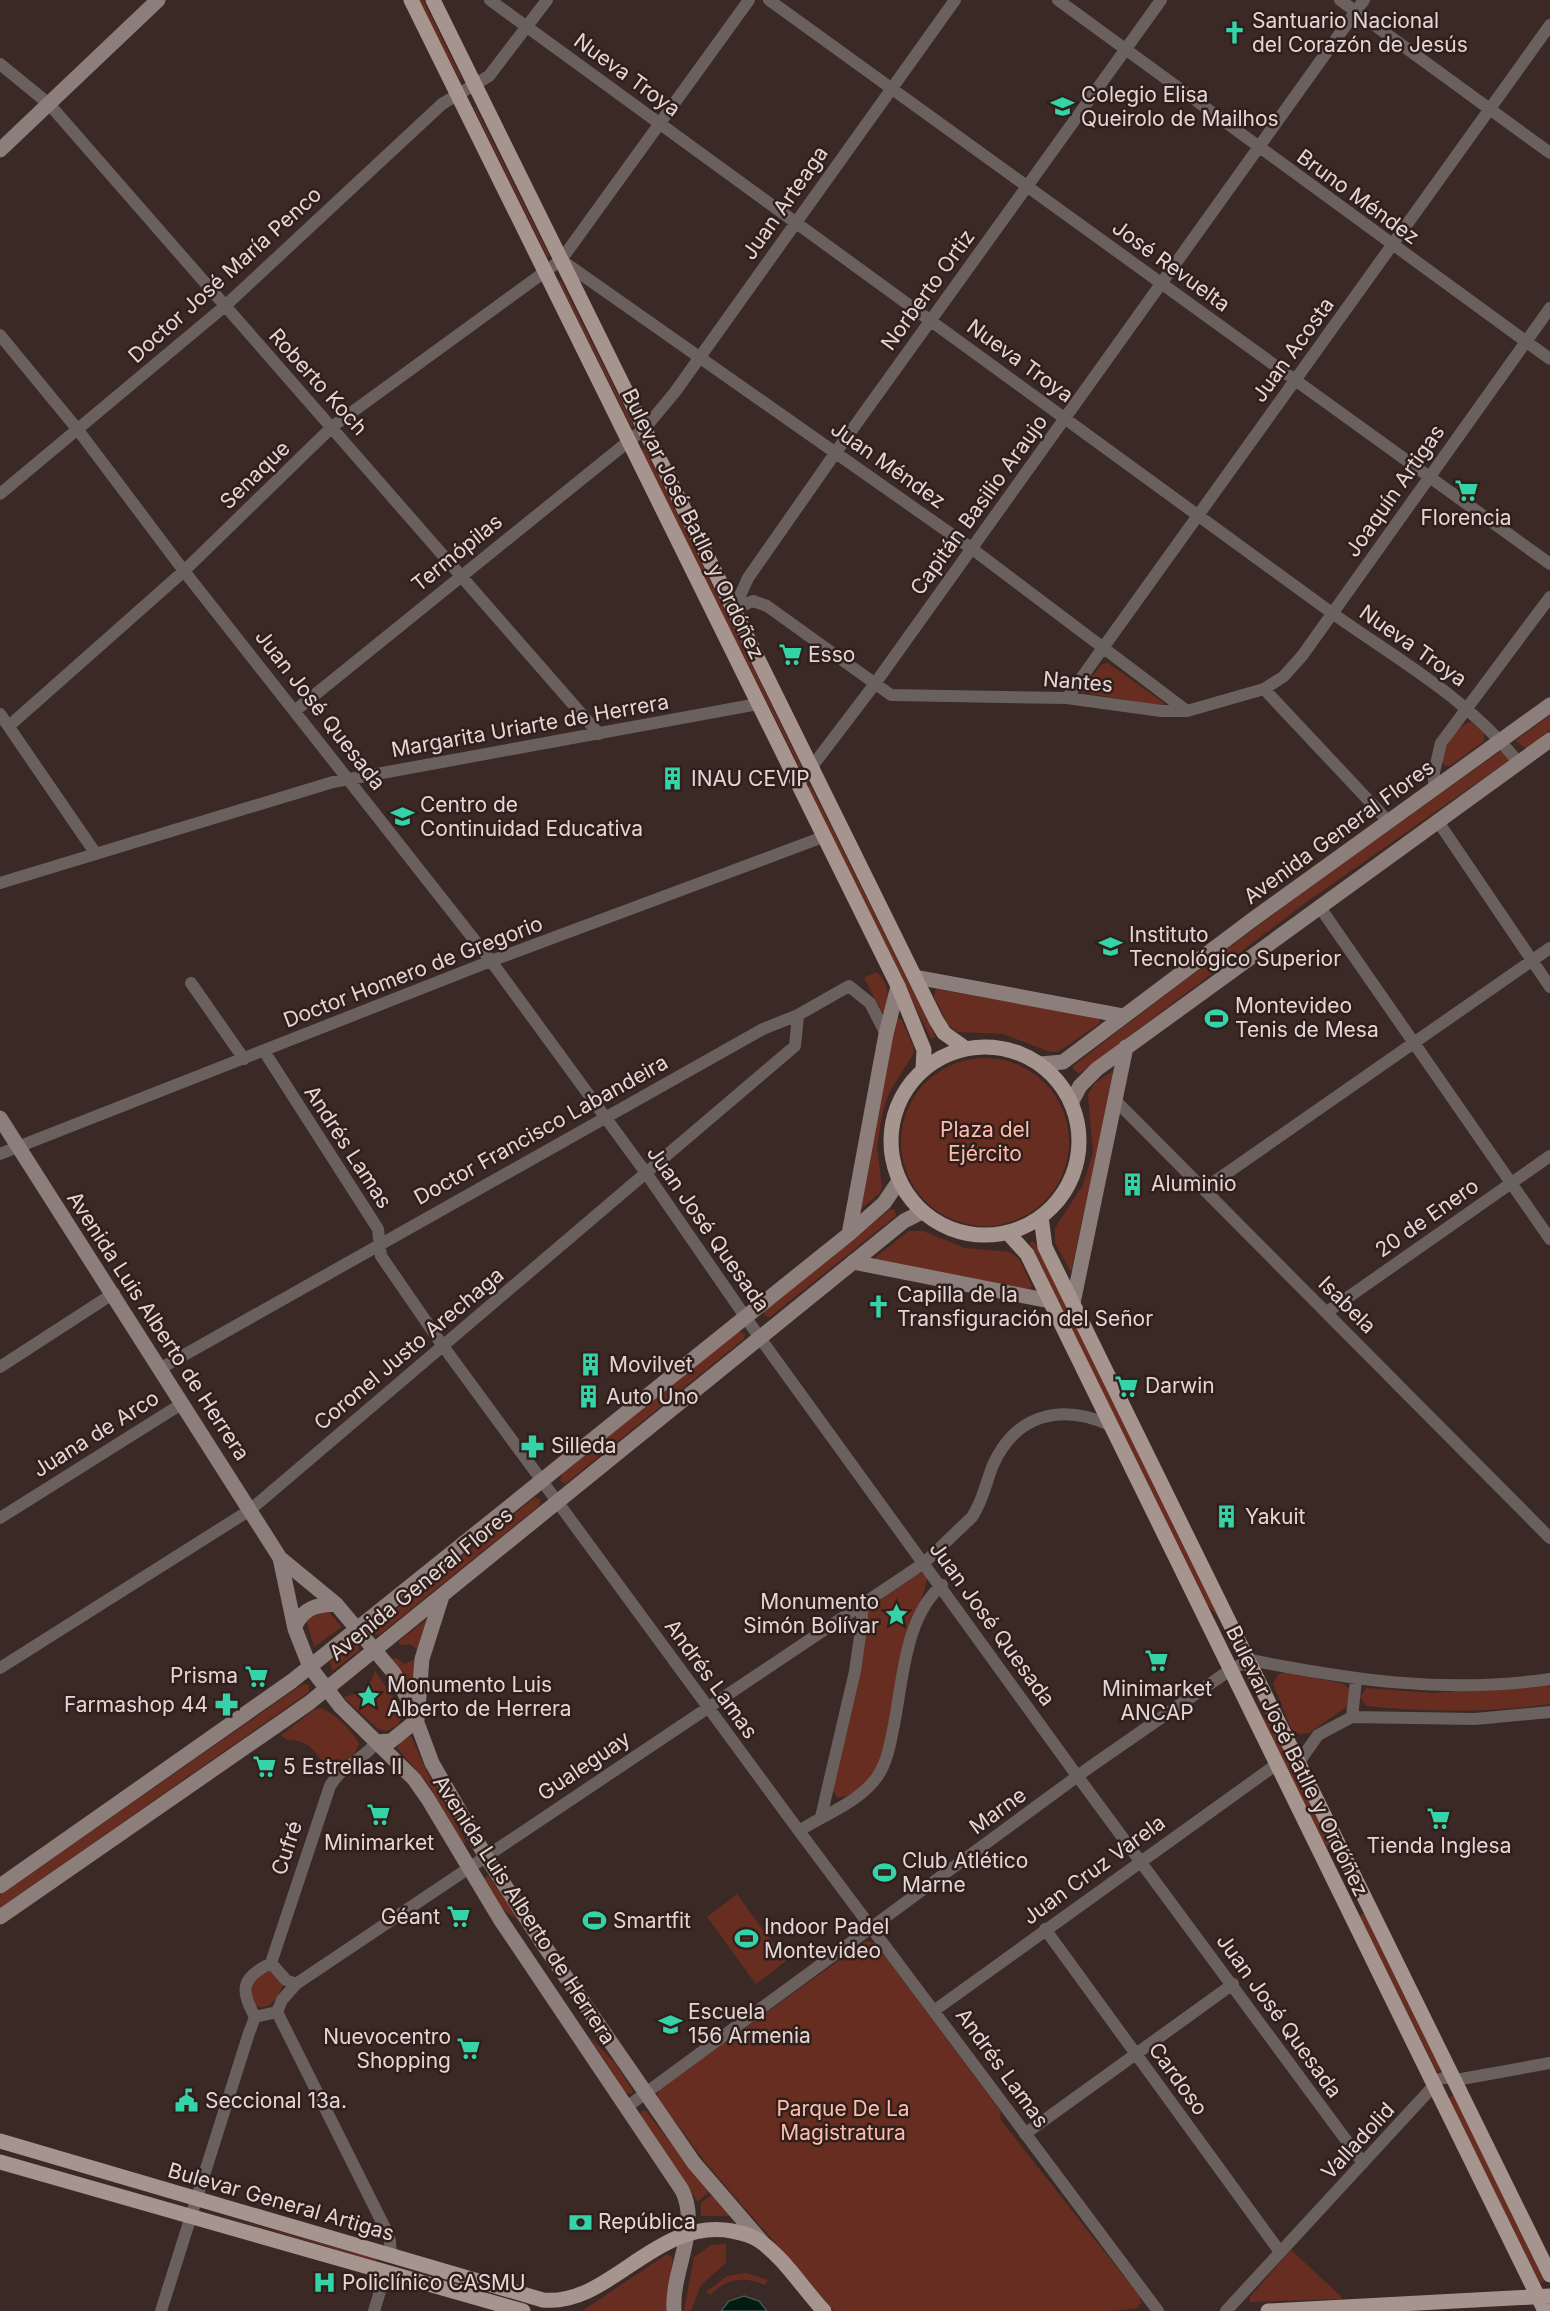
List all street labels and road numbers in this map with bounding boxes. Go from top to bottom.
street label: Nueva Troya [569,28,685,121]
street label: Juan Arteaga [736,141,833,264]
street label: Bruno Méndez [1292,144,1424,249]
street label: Doctor José María Penco [123,181,326,368]
street label: José Revuelta [1108,214,1235,317]
street label: Norberto Ortiz [875,225,980,355]
street label: Juan Acosta [1246,292,1339,407]
street label: Nueva Troya [962,314,1078,407]
street label: Roberto Koch [264,323,373,440]
street label: Bulevar José Batlle y Ordóñez [617,385,770,663]
street label: Capitán Basilio Araujo [905,410,1052,600]
street label: Juan Méndez [826,416,951,513]
street label: Joaquín Artigas [1340,420,1449,562]
street label: Senaque [215,435,295,514]
street label: Termópilas [406,509,507,597]
street label: Nueva Troya [1355,599,1472,692]
street label: Juan José Quesada [250,625,391,795]
street label: Nantes [1042,666,1114,697]
street label: Margarita Uriarte de Herrera [389,689,671,762]
street label: Avenida General Flores [1239,754,1439,909]
street label: Doctor Homero de Gregorio [280,910,546,1033]
street label: Doctor Francisco Labandeira [410,1049,672,1210]
street label: Andrés Lamas [299,1081,397,1213]
street label: Juan José Quesada [642,1141,775,1316]
street label: 20 de Enero [1370,1173,1483,1262]
street label: Avenida Luis Alberto de Herrera [62,1187,255,1465]
street label: Coronel Justo Arechaga [309,1262,508,1435]
street label: Isabela [1314,1271,1381,1338]
street label: Juana de Arco [28,1385,163,1482]
street label: Avenida General Flores [324,1502,518,1665]
street label: Juan José Quesada [925,1537,1060,1711]
street label: Andrés Lamas [660,1614,763,1743]
street label: Bulevar José Batlle y Ordóñez [1221,1622,1374,1900]
street label: Gualeguay [533,1726,635,1806]
street label: Avenida Luis Alberto de Herrera [428,1771,621,2049]
street label: Marne [965,1782,1031,1839]
street label: Juan Cruz Varela [1018,1810,1170,1930]
street label: Cufré [266,1818,307,1878]
street label: Juan José Quesada [1212,1929,1347,2103]
street label: Andrés Lamas [951,2003,1054,2132]
street label: Cardoso [1144,2037,1213,2120]
street label: Valladolid [1316,2097,1399,2184]
street label: Bulevar General Artigas [165,2157,397,2246]

